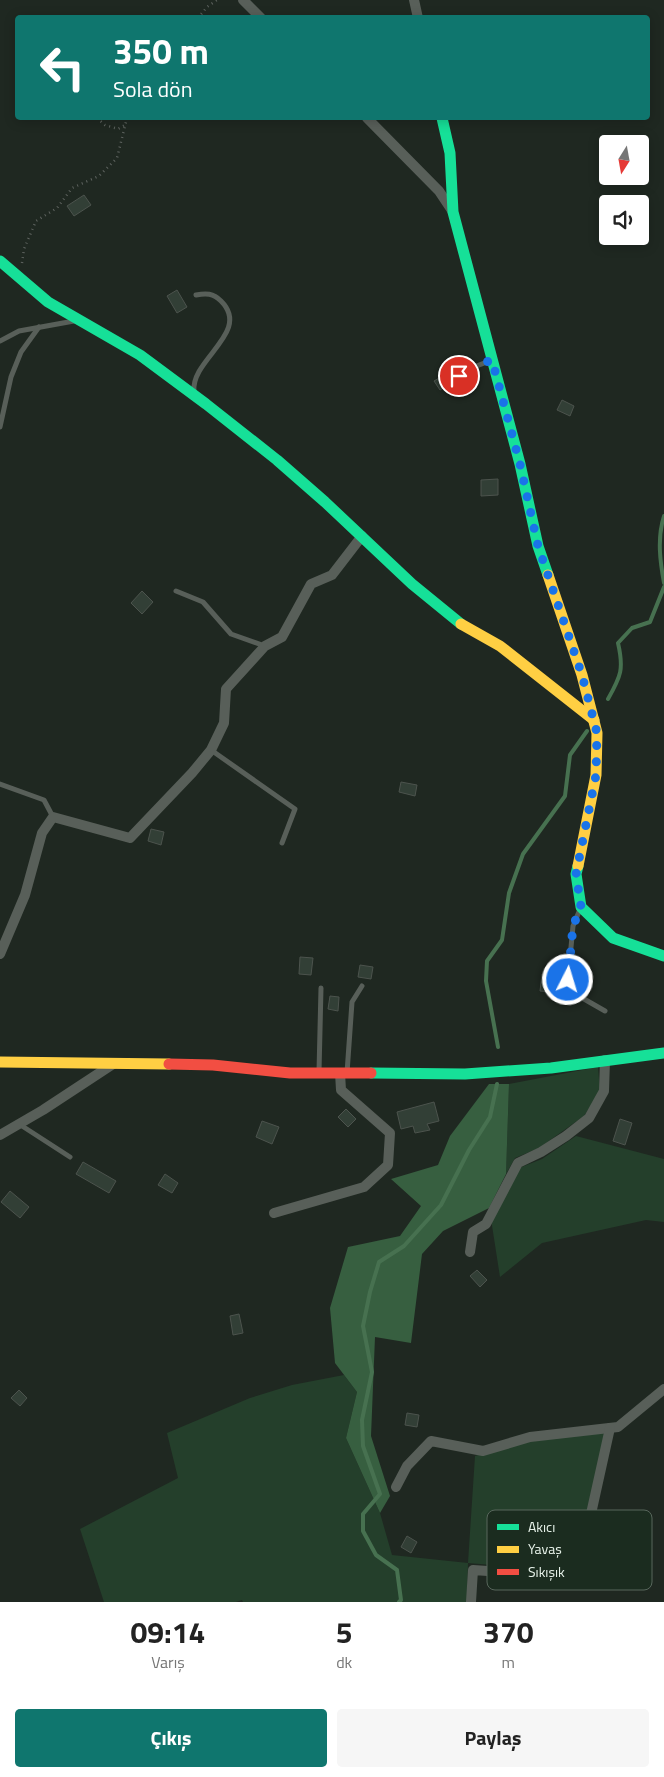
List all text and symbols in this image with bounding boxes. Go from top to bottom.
text: 350 m [113,24,209,78]
icon: left [30,35,95,100]
text: Sola dön [113,72,193,106]
north arrow [599,135,649,185]
map controls [599,135,649,245]
button: sound [599,195,649,245]
pin [438,355,480,397]
icon: arrive [445,362,473,390]
position arrow [541,953,593,1005]
legend [487,1510,652,1590]
text: Akıcı [528,1516,555,1537]
text: Yavaş [528,1538,562,1559]
text: Sıkışık [528,1561,565,1582]
text: 09:14 [130,1609,205,1655]
text: 5 [336,1609,353,1655]
text: 370 [483,1609,534,1655]
text: Varış [151,1650,185,1674]
text: dk [336,1650,352,1674]
text: m [502,1650,515,1674]
button: Çıkış [15,1709,327,1767]
button: Paylaş [337,1709,649,1767]

